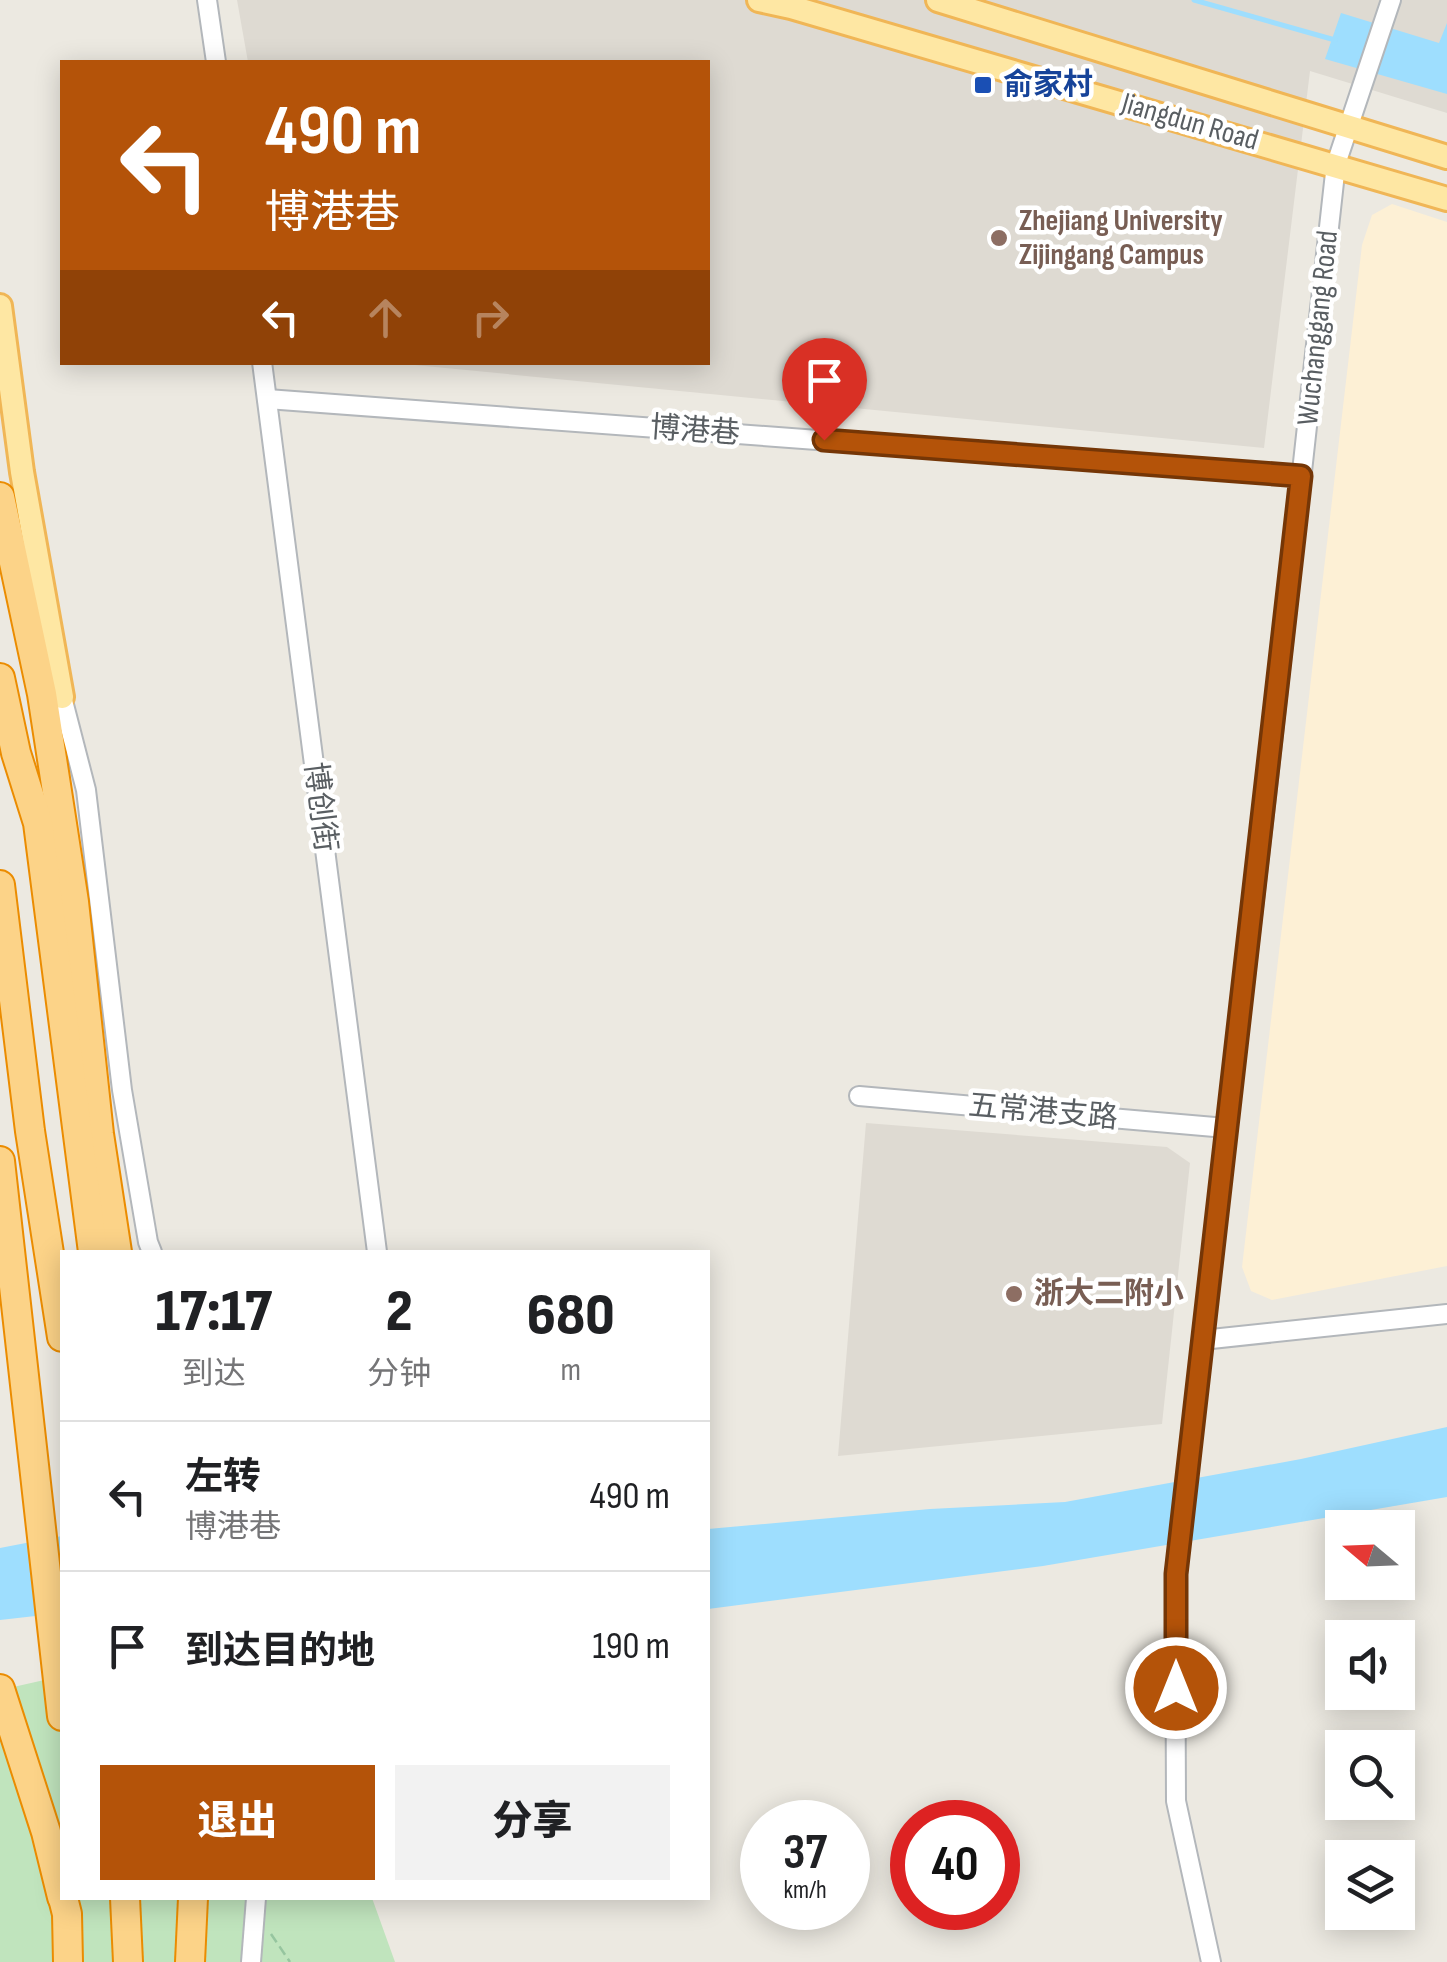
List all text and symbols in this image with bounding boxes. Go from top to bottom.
place label: 俞家村 [1003,67,1093,103]
marker: 俞家村 [972,74,994,96]
street label: Jiangdun Road [1116,85,1263,159]
text: 490 m [265,90,421,174]
icon: left [100,100,230,230]
text: 博港巷 [265,186,400,241]
place label: Zhejiang University Zijingang Campus [1019,203,1223,273]
marker: Zhejiang University Zijingang Campus [988,227,1010,249]
street label: Wuchanggang Road [1290,229,1346,427]
icon: left [253,290,308,345]
icon: ahead [358,290,413,345]
icon: right [463,290,518,345]
pin [782,338,867,441]
icon: arrive [797,353,852,408]
street label: 博港巷 [649,410,741,452]
street label: 博创街 [297,760,343,854]
street label: 五常港支路 [967,1088,1119,1136]
text: 17:17 [155,1276,272,1348]
text: 2 [386,1276,413,1348]
place label: 浙大二附小 [1034,1276,1184,1312]
text: 680 [527,1280,615,1352]
marker: 浙大二附小 [1003,1283,1025,1305]
text: m [560,1351,581,1390]
text: 到达 [182,1355,246,1394]
text: 分钟 [367,1355,431,1394]
text: 左转 [185,1455,261,1500]
icon: left [100,1469,155,1524]
text: 490 m [590,1474,670,1519]
text: 博港巷 [185,1508,281,1547]
north arrow [1325,1510,1415,1600]
map controls [1325,1510,1415,1930]
icon: arrive [100,1619,155,1674]
button: sound [1325,1620,1415,1710]
text: 190 m [592,1624,670,1669]
text: 到达目的地 [185,1629,375,1674]
position arrow [1124,1636,1228,1740]
button: search [1325,1730,1415,1820]
button: 退出 [100,1765,375,1880]
button: 分享 [395,1765,670,1880]
speed limit sign: 40 [890,1800,1020,1930]
text: 37 [783,1823,827,1883]
button: layers [1325,1840,1415,1930]
text: km/h [783,1875,827,1906]

